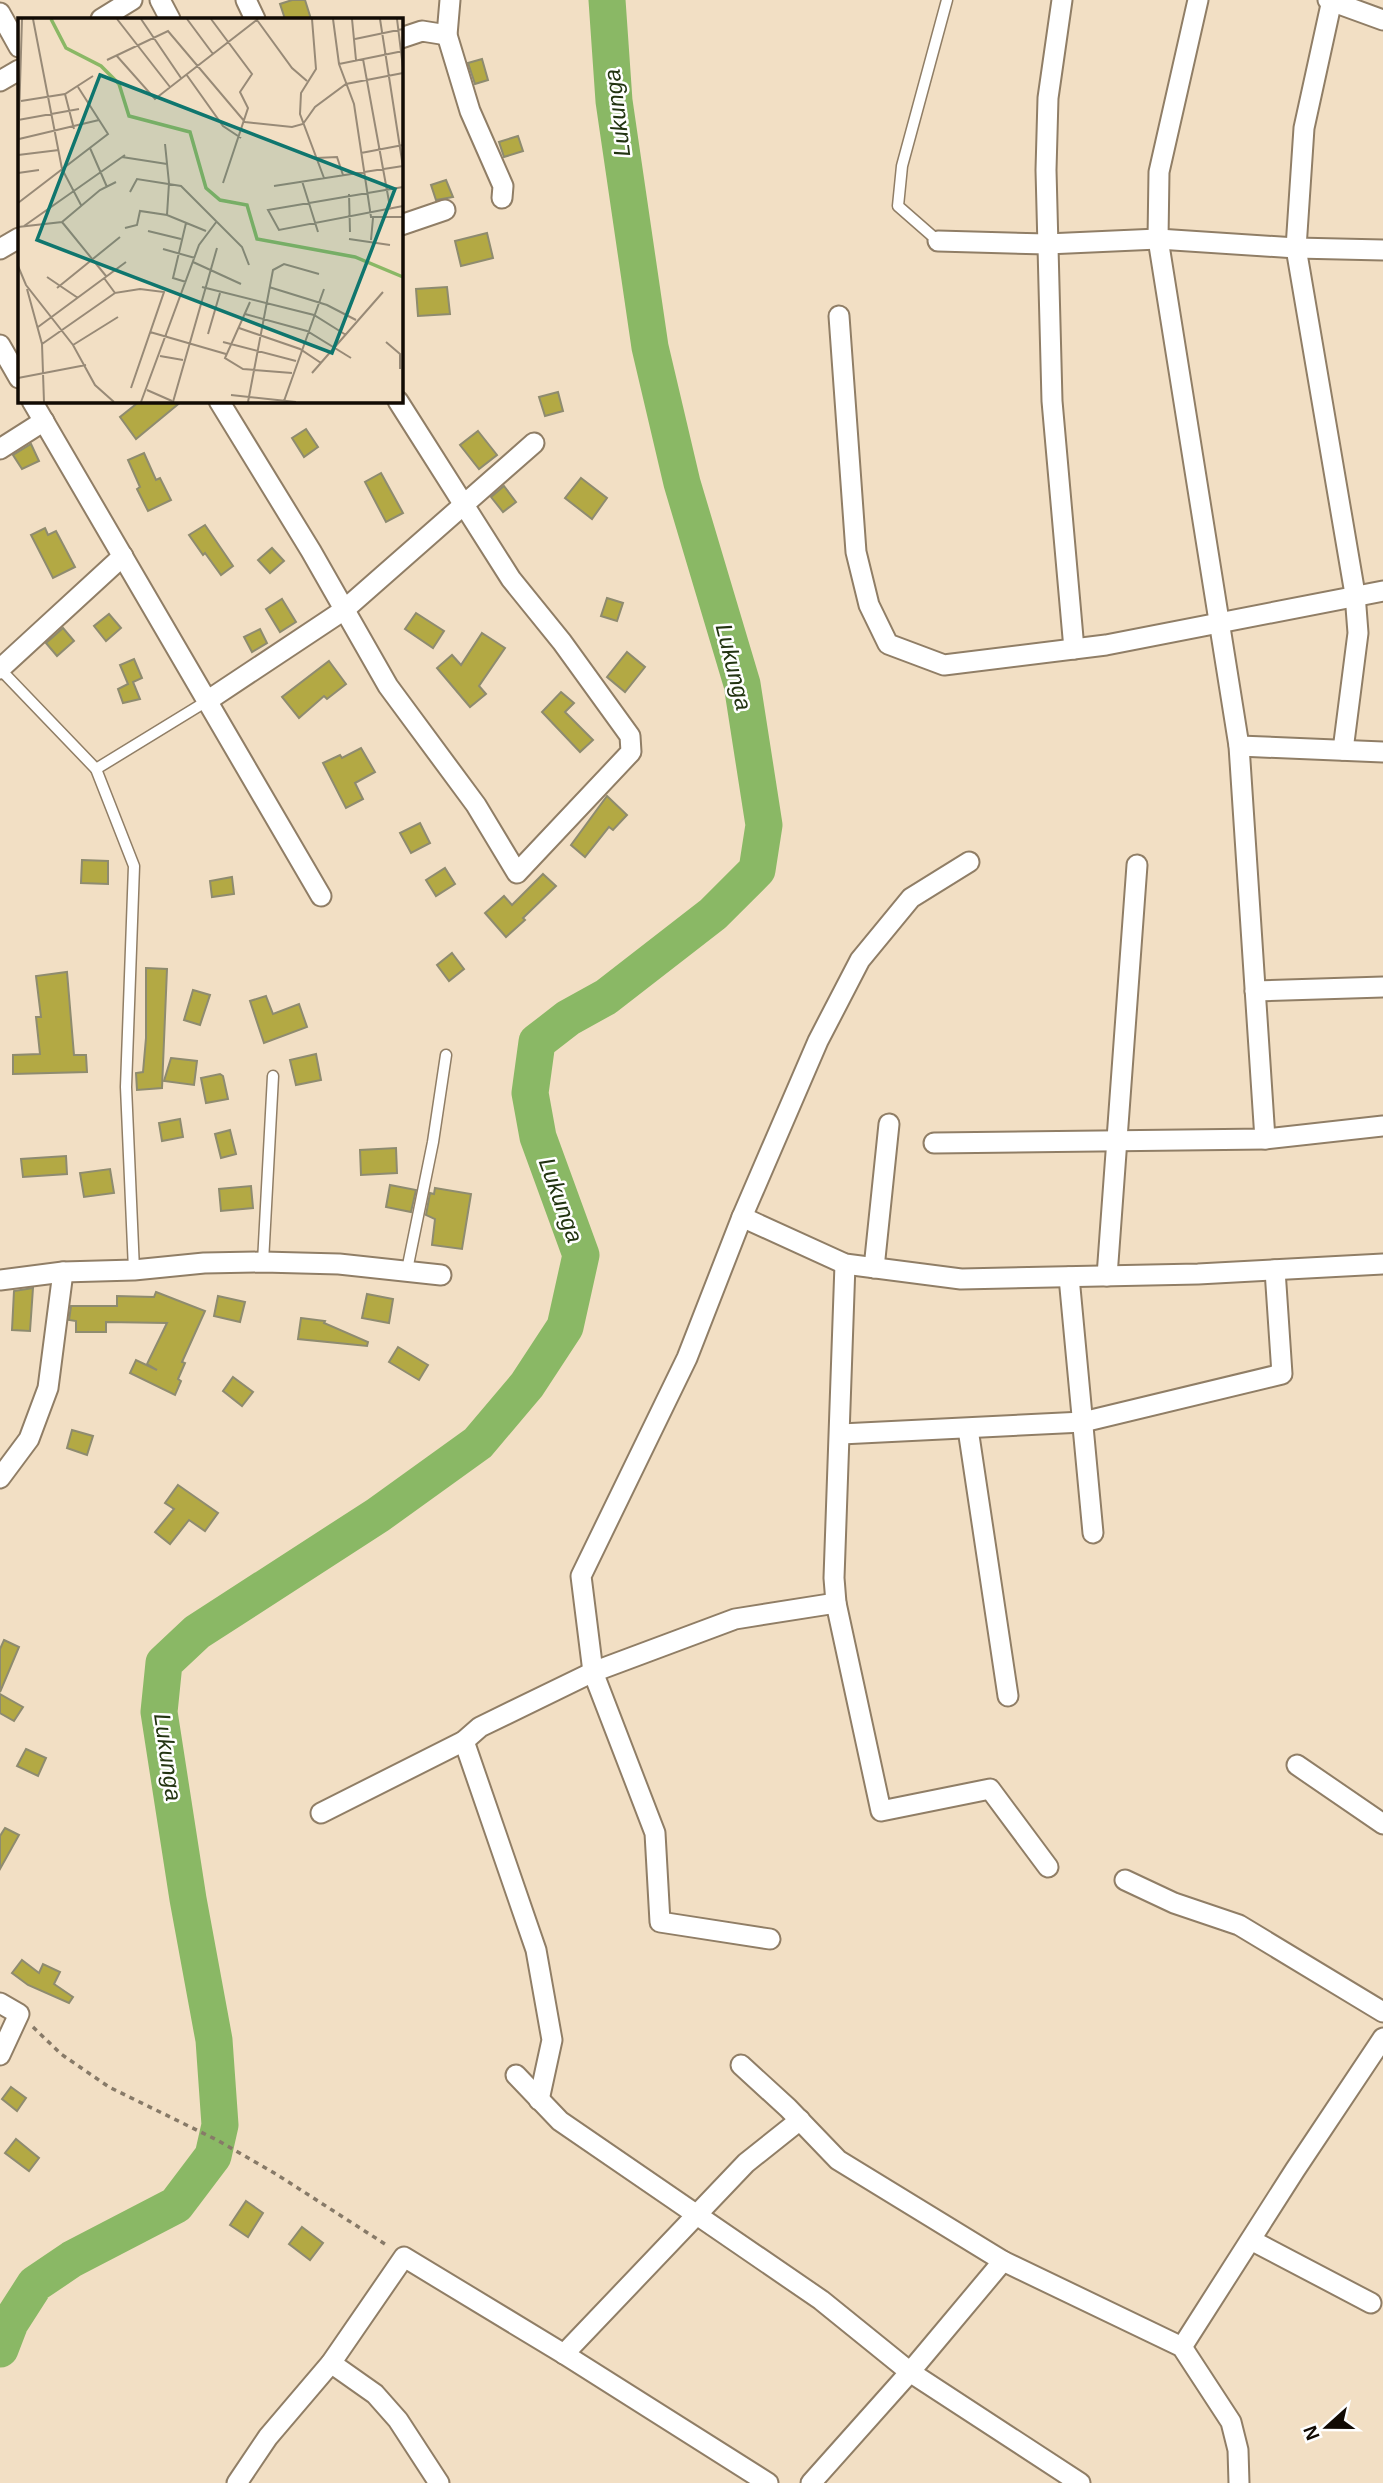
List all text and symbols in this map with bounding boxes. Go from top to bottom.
inset map [18,18,402,402]
water label: Lukunga [599,68,635,158]
water label: Lukunga [711,621,757,713]
water label: Lukunga [534,1154,588,1246]
water label: Lukunga [149,1711,187,1803]
north arrow [1292,2392,1362,2462]
text: N [1299,2423,1324,2443]

